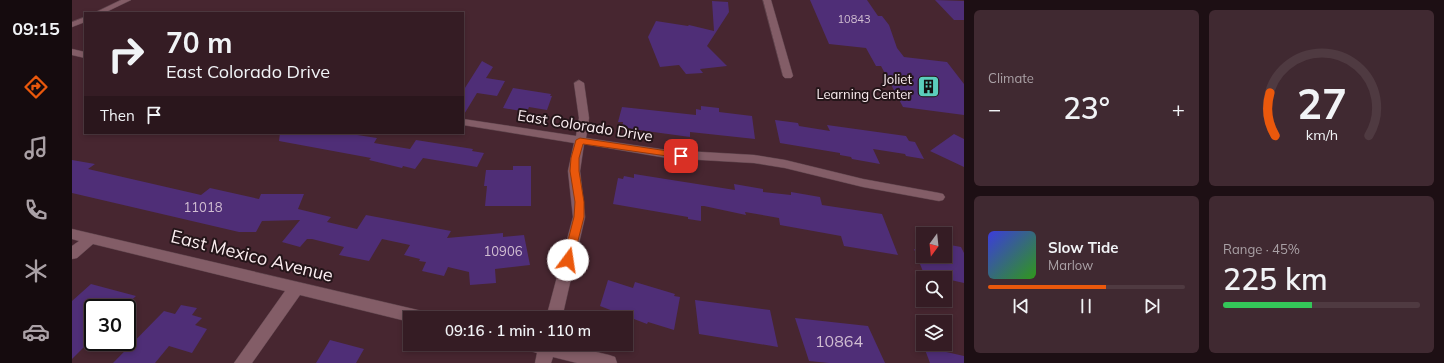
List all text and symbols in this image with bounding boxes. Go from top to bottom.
house number: 10843 [838,12,871,26]
text: 09:15 [12,17,60,40]
text: 70 m [166,25,232,60]
icon: right [100,28,152,80]
text: East Colorado Drive [166,60,330,83]
text: Climate [988,70,1034,86]
place label: Joliet Learning Center [816,71,912,102]
icon: directions [22,73,50,101]
building icon: Joliet Learning Center [915,73,941,99]
text: 27 [1297,77,1346,129]
text: 23° [1063,89,1110,127]
text: − [988,95,1001,123]
text: + [1172,95,1185,123]
icon: arrive [143,104,165,126]
street label: East Colorado Drive [516,105,654,146]
text: Then [100,106,135,125]
text: km/h [1305,125,1338,143]
icon: music [22,134,50,162]
pin [664,139,698,173]
icon: arrive [670,145,692,167]
icon: phone [22,196,50,224]
house number: 11018 [183,199,223,215]
street label: East Mexico Avenue [169,224,336,287]
north arrow [916,227,952,263]
map controls [916,227,952,351]
text: Slow Tide [1048,238,1118,257]
position arrow [547,239,589,281]
text: Range · 45% [1223,241,1300,257]
house number: 10906 [483,243,523,259]
icon: climate [22,257,50,285]
text: Marlow [1048,257,1093,273]
text: 225 km [1223,260,1328,298]
button: search [916,271,952,307]
icon: previous [1010,295,1032,317]
icon: pause [1075,295,1097,317]
icon: next [1141,295,1163,317]
speed limit sign: 30 [84,299,136,351]
button: layers [916,315,952,351]
icon: car [22,318,50,346]
text: 09:16 · 1 min · 110 m [445,321,591,340]
house number: 10864 [815,331,863,351]

